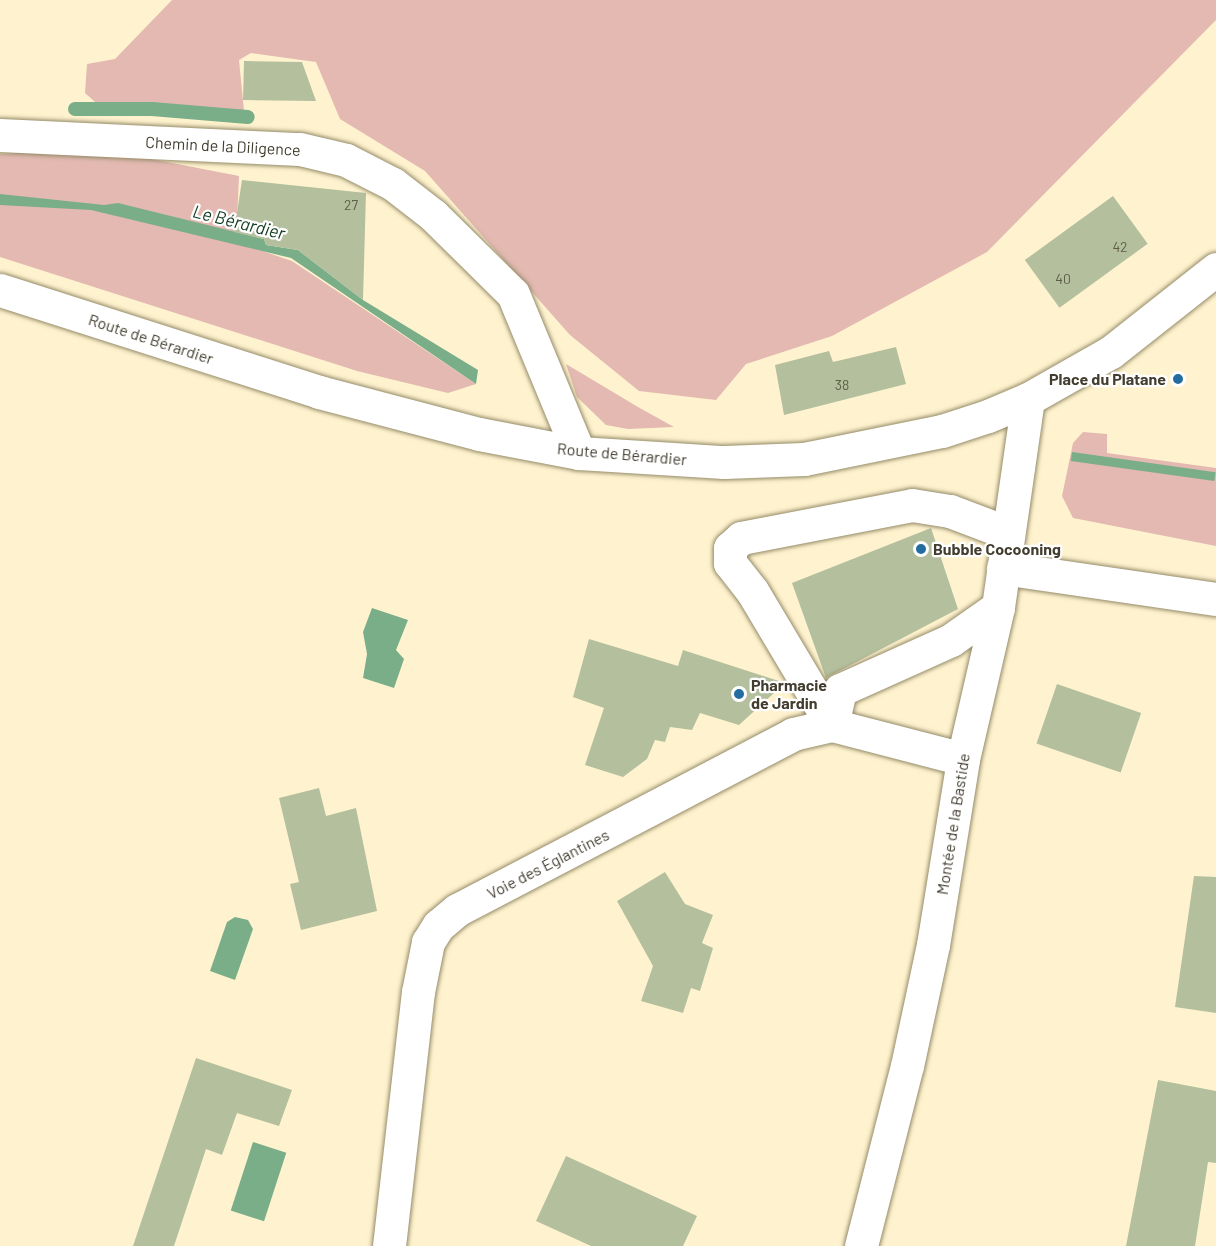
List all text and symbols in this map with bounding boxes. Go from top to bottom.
street label: Chemin de la Diligence [145,132,301,160]
house number: 27 [344,197,358,213]
water label: Le Bérardier [191,200,287,244]
house number: 42 [1112,239,1128,255]
house number: 40 [1055,271,1071,287]
street label: Route de Bérardier [86,310,216,368]
place label: Place du Platane [1049,369,1166,389]
marker: Place du Platane [1171,372,1185,386]
house number: 38 [835,377,849,393]
street label: Route de Bérardier [556,439,688,469]
place label: Bubble Cocooning [933,539,1061,559]
marker: Bubble Cocooning [914,542,928,556]
place label: Pharmacie de Jardin [751,675,827,713]
marker: Pharmacie de Jardin [732,687,746,701]
street label: Montée de la Bastide [932,752,974,896]
street label: Voie des Églantines [484,825,612,903]

